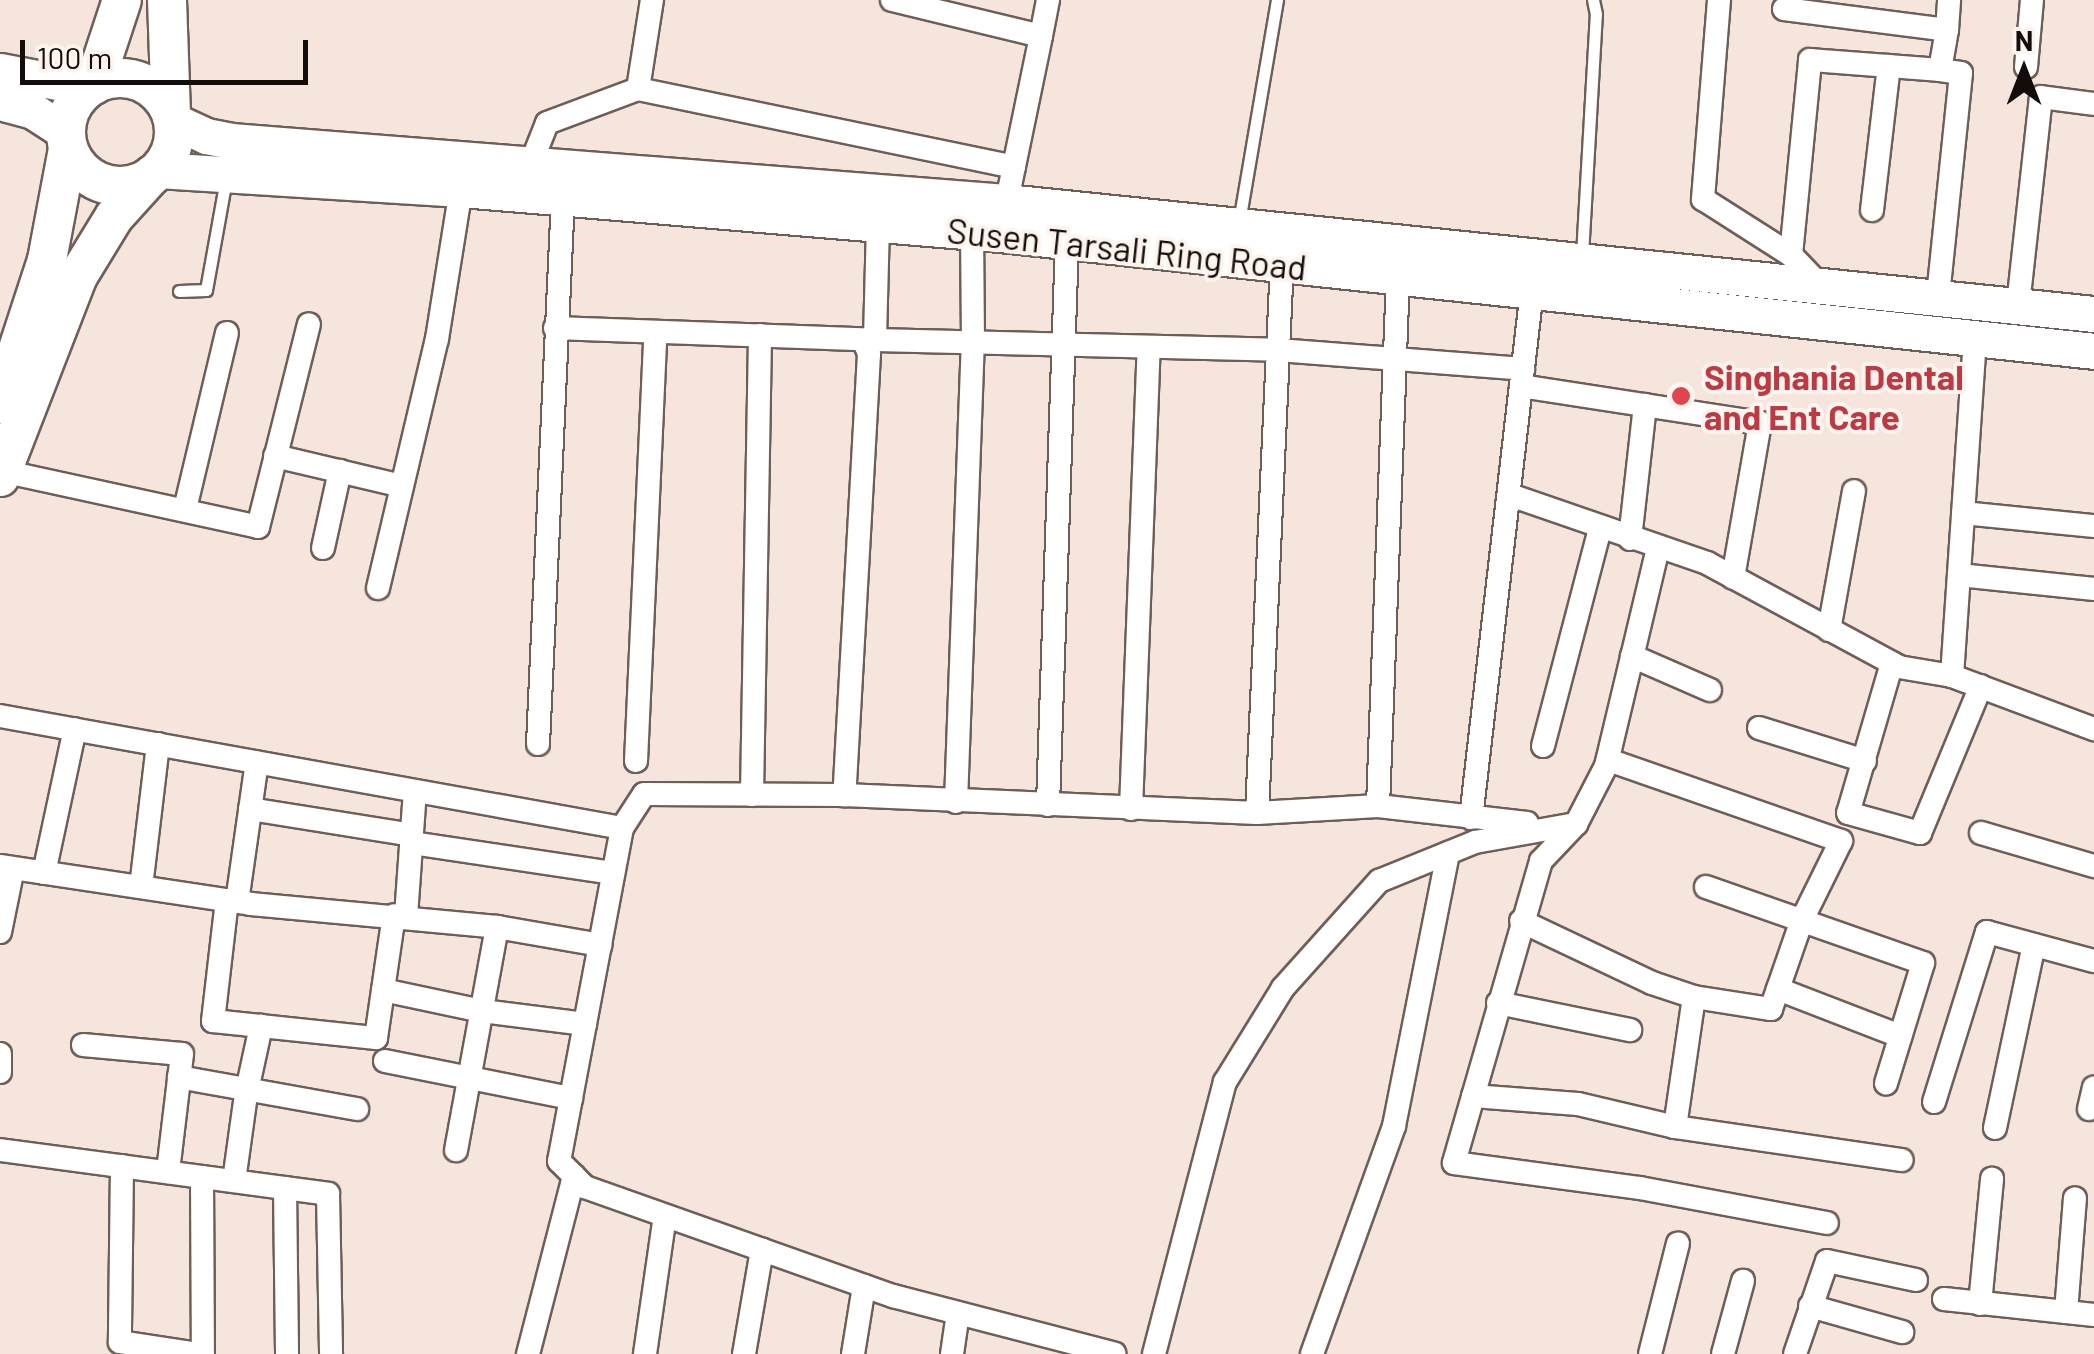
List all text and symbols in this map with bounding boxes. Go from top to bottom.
scale bar [25,20,312,82]
north arrow [1974,20,2074,120]
text: N [2015,23,2033,57]
text: 100 m [37,39,112,75]
street label: Susen Tarsali Ring Road [945,208,1309,288]
place label: Singhania Dental and Ent Care [1704,355,1964,437]
marker: Singhania Dental and Ent Care [1668,383,1694,409]

